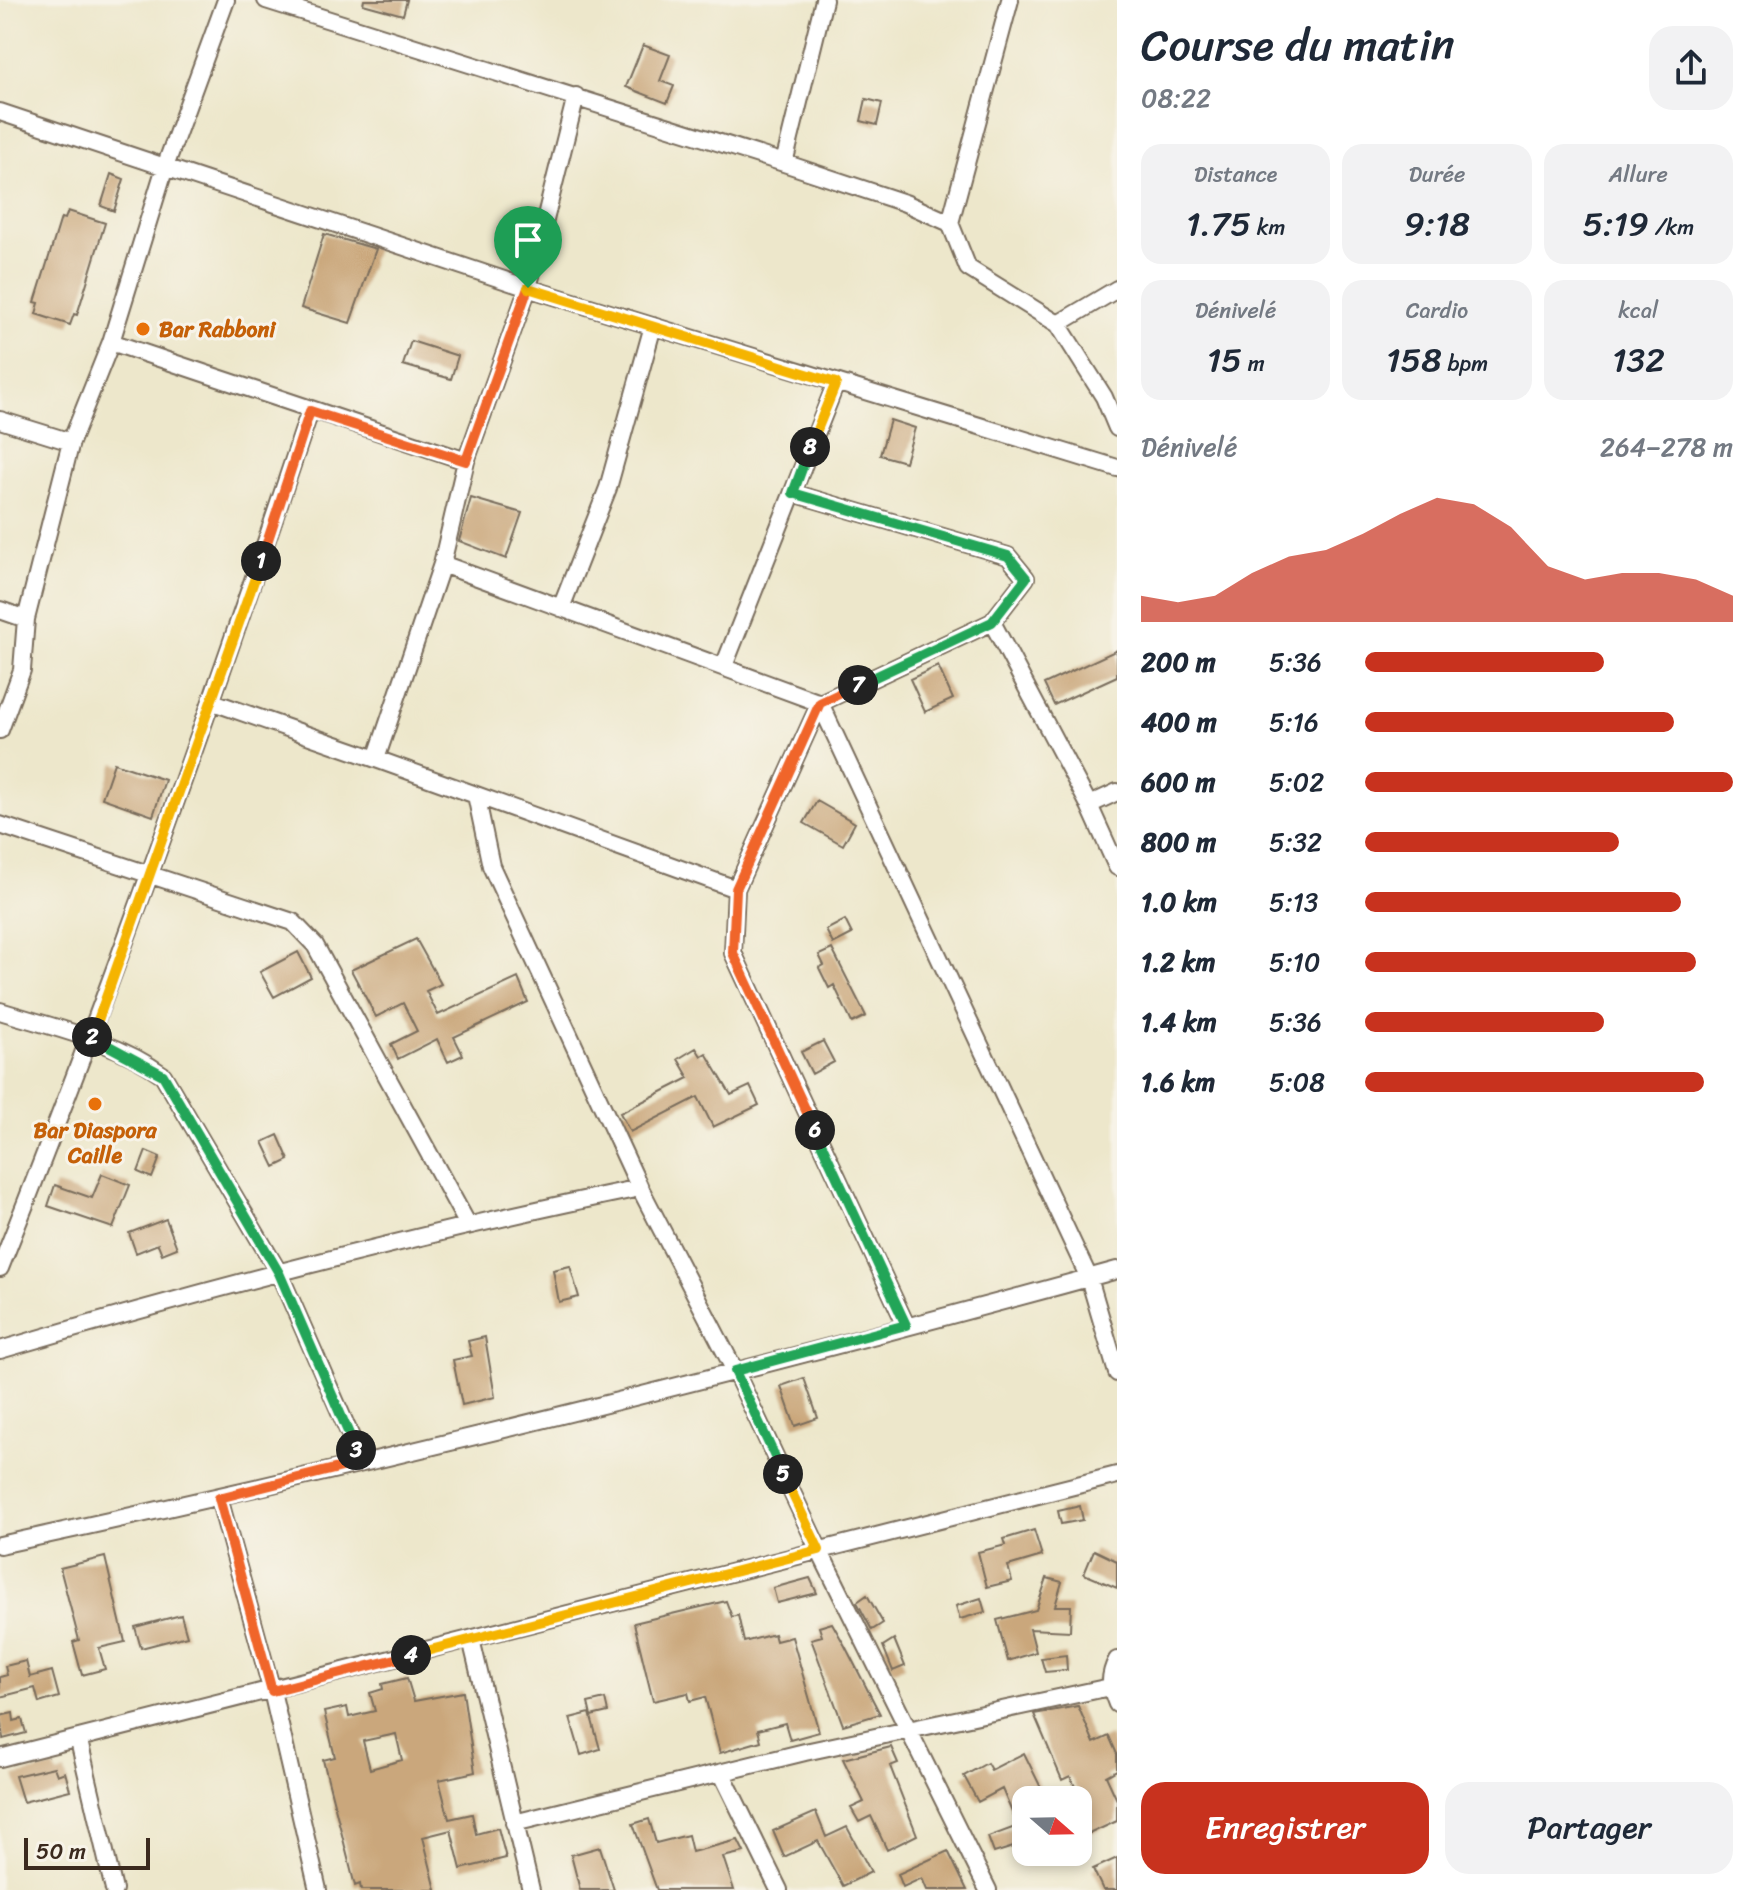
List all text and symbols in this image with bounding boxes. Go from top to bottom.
text: Course du matin [1141,6,1455,84]
button: share [1649,26,1733,110]
text: 08:22 [1141,75,1211,121]
text: Distance [1194,155,1277,194]
text: Durée [1409,155,1465,194]
text: Allure [1609,155,1668,194]
text: 1.75 [1186,194,1251,254]
text: 9:18 [1404,194,1470,254]
text: 5:19 [1582,194,1649,254]
pin [494,206,562,288]
text: km [1251,208,1285,247]
text: /km [1649,208,1694,247]
icon: arrive [506,218,550,262]
text: Dénivelé [1195,291,1276,330]
text: Cardio [1406,291,1468,330]
text: kcal [1618,291,1658,330]
place label: Bar Rabboni [159,310,277,349]
marker: Bar Rabboni [134,320,152,338]
text: 15 [1207,330,1242,390]
text: 158 [1386,330,1442,390]
text: 132 [1612,330,1665,390]
text: m [1242,344,1265,383]
text: bpm [1442,344,1488,383]
text: Dénivelé [1141,424,1237,470]
text: 264–278 m [1600,424,1733,470]
pin: 8 [790,427,830,467]
text: 8 [803,427,817,466]
pin: 1 [241,541,281,581]
text: 1 [256,541,266,580]
text: 200 m [1141,639,1216,685]
text: 5:36 [1269,639,1322,685]
pin: 7 [838,665,878,705]
text: 7 [852,665,864,704]
text: 400 m [1141,699,1217,745]
text: 5:16 [1269,699,1319,745]
text: 600 m [1141,759,1215,805]
text: 5:02 [1269,759,1324,805]
text: 800 m [1141,819,1216,865]
text: 5:32 [1269,819,1322,865]
text: 1.0 km [1141,879,1217,925]
text: 5:13 [1269,879,1318,925]
text: 1.2 km [1141,939,1216,985]
text: 5:10 [1269,939,1320,985]
text: 1.4 km [1141,999,1217,1045]
text: 5:36 [1269,999,1322,1045]
pin: 2 [72,1017,112,1057]
text: 2 [86,1017,98,1056]
text: 1.6 km [1141,1059,1215,1105]
text: 5:08 [1269,1059,1325,1105]
marker: Bar Diaspora Caille [86,1095,104,1113]
pin: 6 [795,1110,835,1150]
text: 6 [809,1110,821,1149]
place label: Bar Diaspora Caille [34,1111,157,1175]
pin: 3 [336,1430,376,1470]
text: 3 [350,1430,362,1469]
pin: 5 [763,1454,803,1494]
text: 5 [776,1454,790,1493]
pin: 4 [391,1635,431,1675]
text: 4 [404,1635,418,1674]
button: Enregistrer [1141,1782,1429,1874]
button: Partager [1445,1782,1733,1874]
north arrow [1012,1786,1092,1866]
map controls [1012,1786,1092,1866]
text: 50 m [36,1832,86,1871]
scale bar [24,1834,150,1870]

